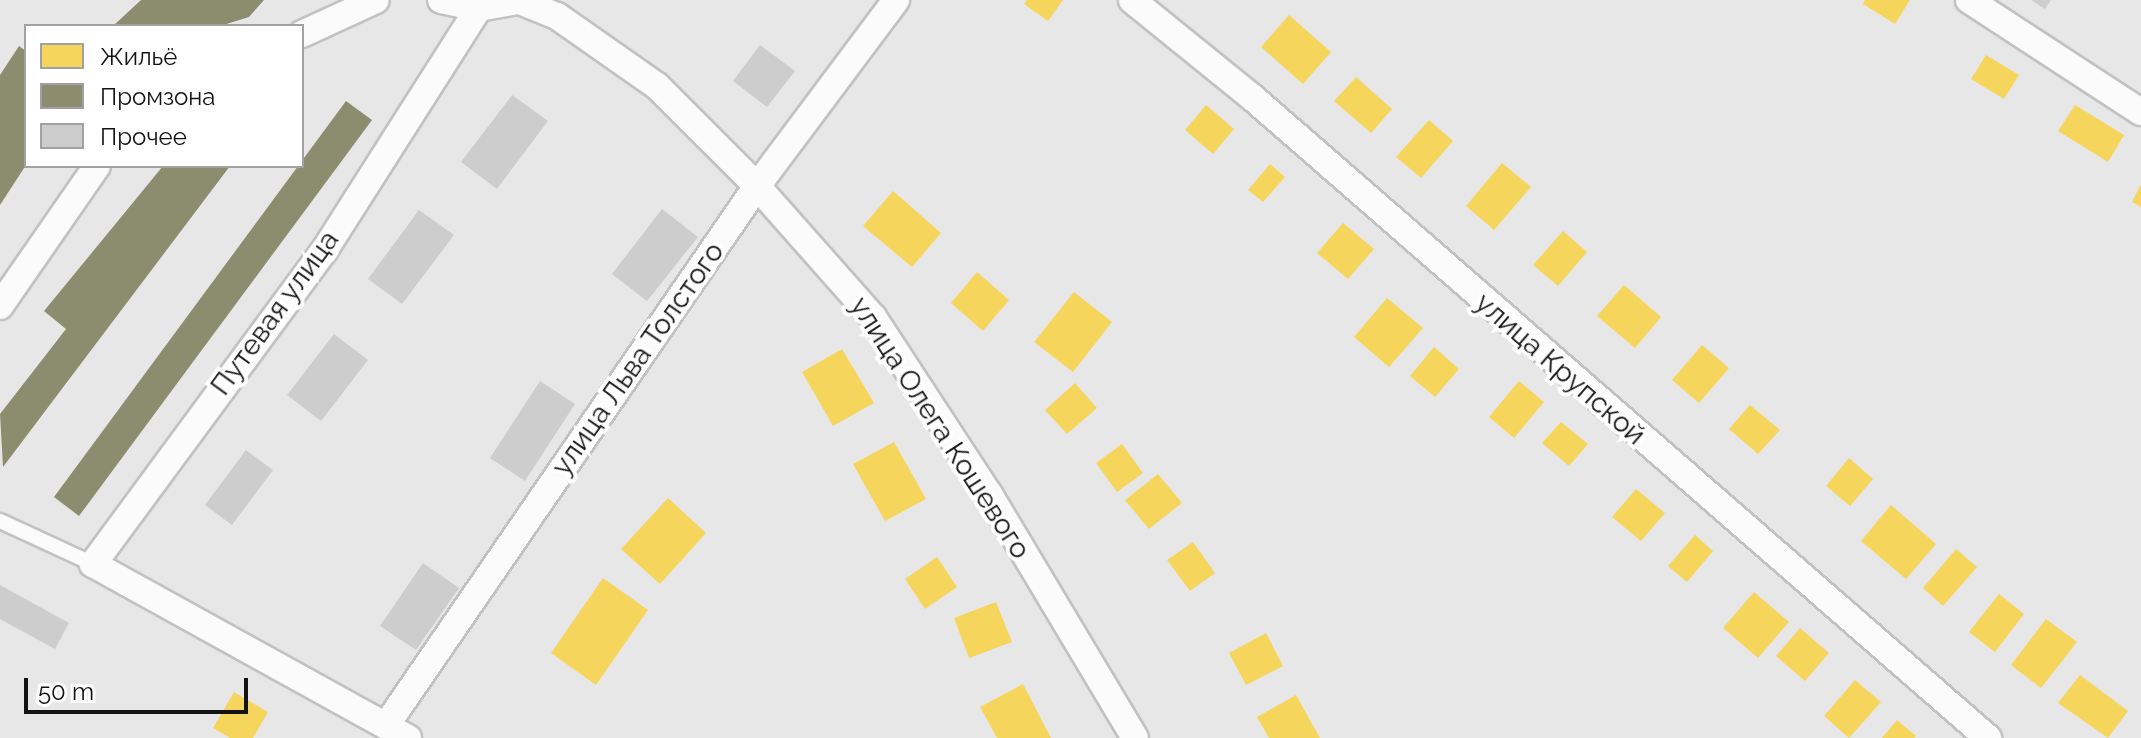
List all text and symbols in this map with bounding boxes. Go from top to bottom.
legend [24,24,304,168]
text: Жильё [100,42,177,71]
text: Промзона [100,82,215,111]
text: Прочее [100,122,187,151]
street label: Путевая улица [204,224,346,402]
street label: улица Льва Толстого [545,236,731,482]
street label: улица Крупской [1468,286,1652,452]
street label: улица Олега Кошевого [843,291,1037,565]
scale bar [28,662,252,712]
text: 50 m [38,677,94,706]

